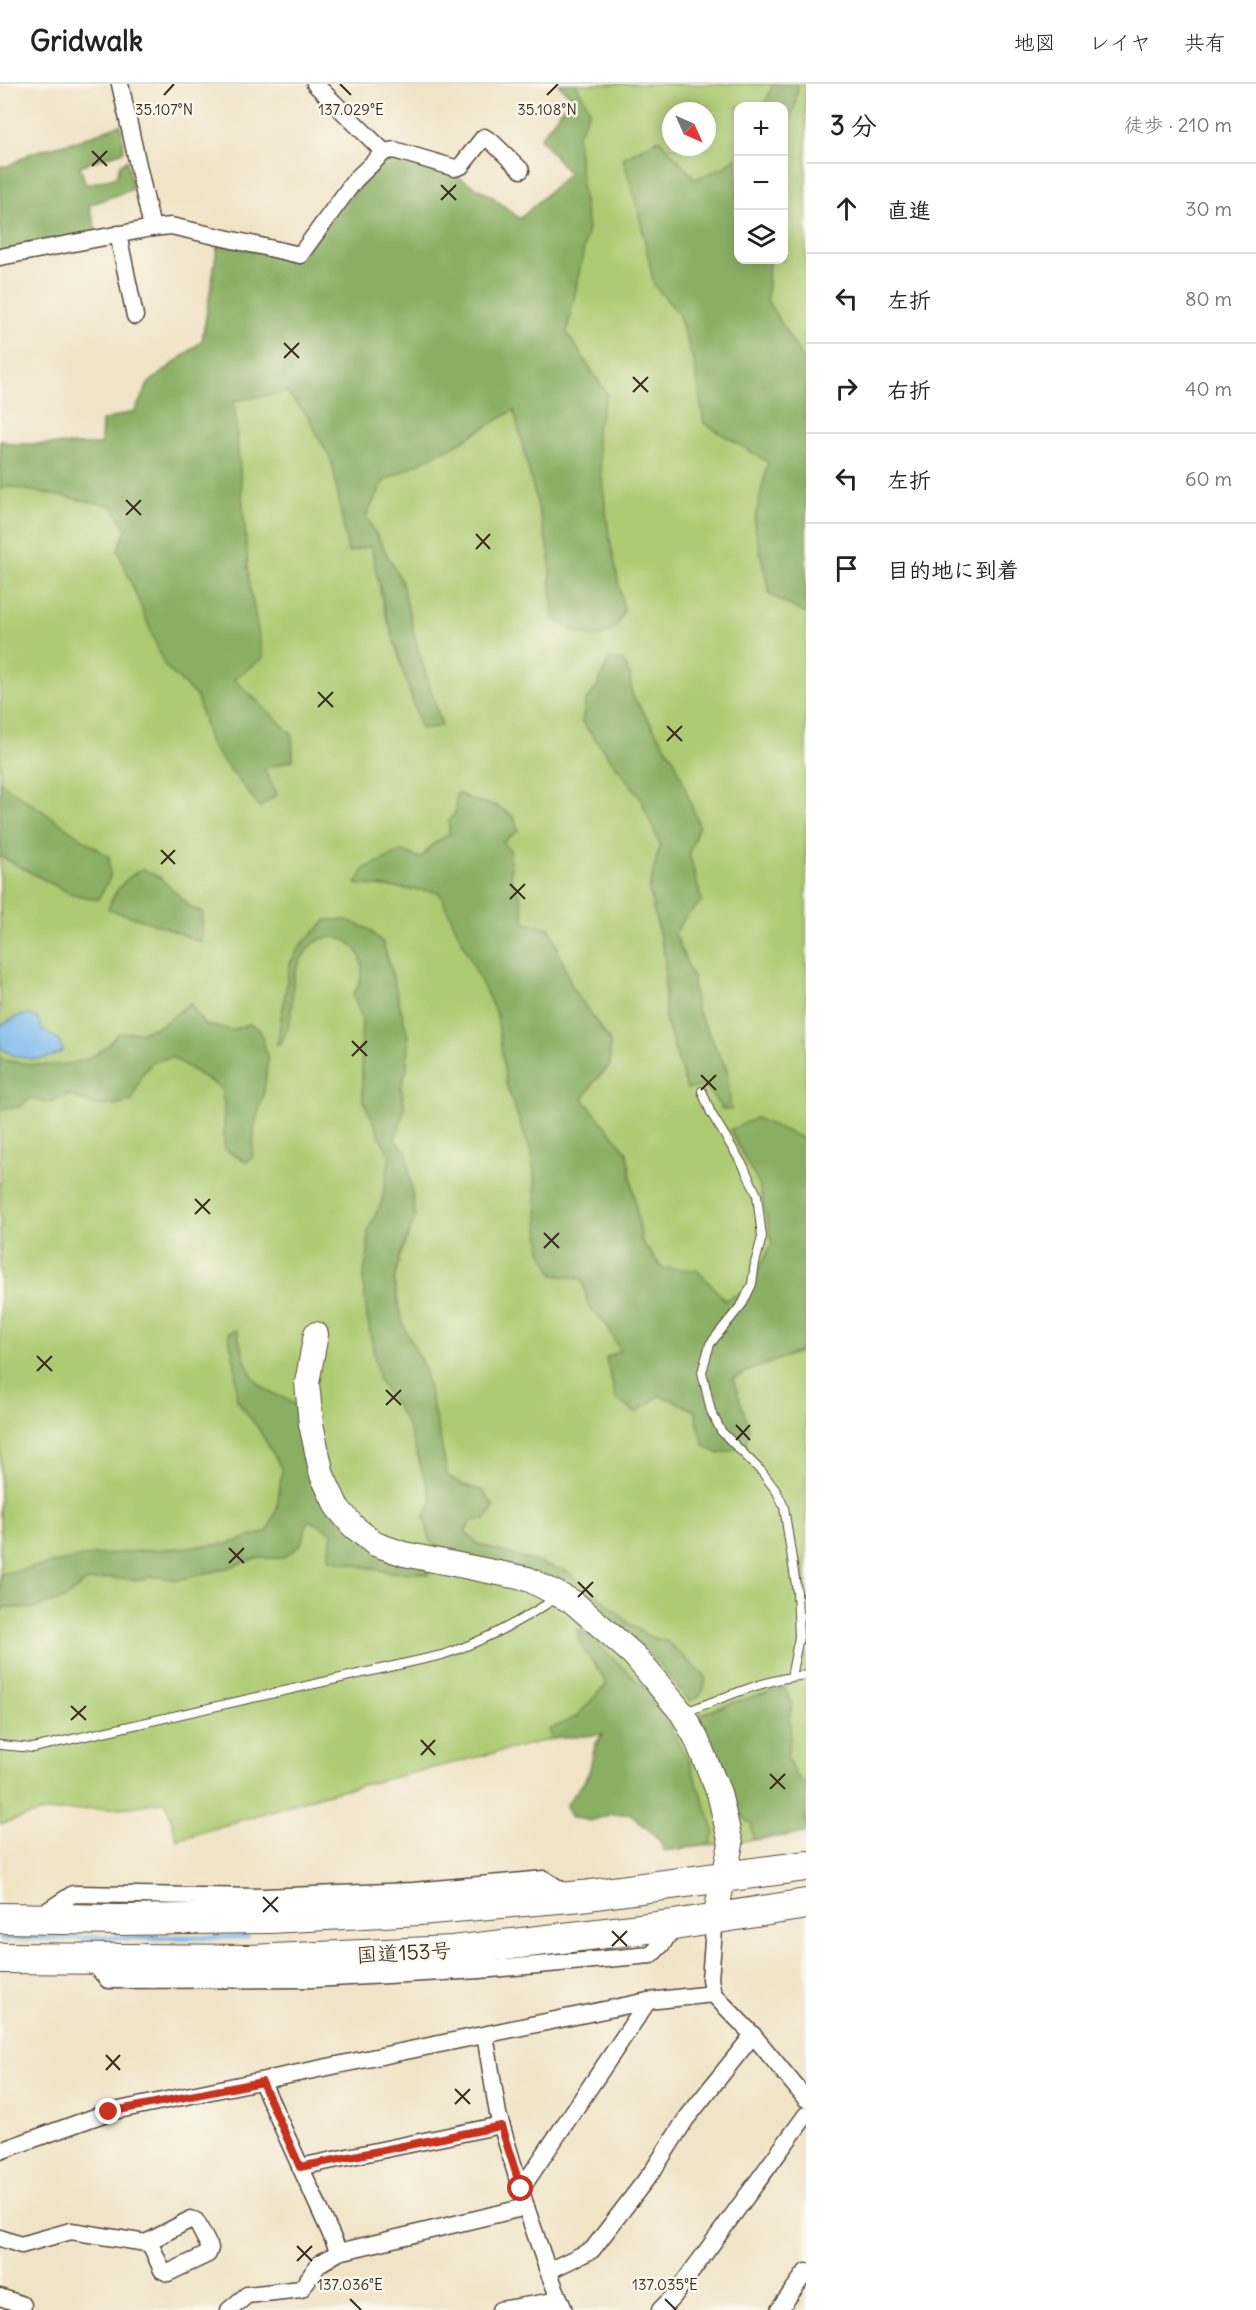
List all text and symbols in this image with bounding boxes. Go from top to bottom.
text: Gridwalk [30,23,143,59]
text: 地図 [1014,29,1056,56]
text: レイヤ [1089,29,1151,56]
text: 共有 [1184,29,1226,56]
text: 35.107°N [135,100,193,119]
text: 137.029°E [318,100,384,119]
text: 35.108°N [517,100,577,119]
north arrow [662,102,716,156]
map controls [734,102,788,264]
button: + [734,102,788,156]
text: 3 分 [830,109,877,142]
text: 徒歩 · 210 m [1124,112,1232,137]
button: − [734,156,788,210]
icon: ahead [830,192,863,225]
text: 直進 [887,196,931,224]
text: 30 m [1185,196,1232,221]
button: layers [734,210,788,264]
icon: left [830,282,863,315]
text: 左折 [887,286,931,314]
text: 80 m [1185,286,1232,311]
icon: right [830,372,863,405]
text: 右折 [887,376,931,404]
text: 40 m [1185,376,1232,401]
icon: left [830,462,863,495]
text: 左折 [887,466,931,494]
text: 60 m [1185,466,1232,491]
icon: arrive [830,552,863,585]
text: 目的地に到着 [887,556,1019,584]
street label: 国道153号 [356,1937,452,1968]
route end [95,2098,121,2124]
route start [507,2175,533,2201]
text: 137.036°E [317,2275,383,2294]
text: 137.035°E [632,2275,698,2294]

